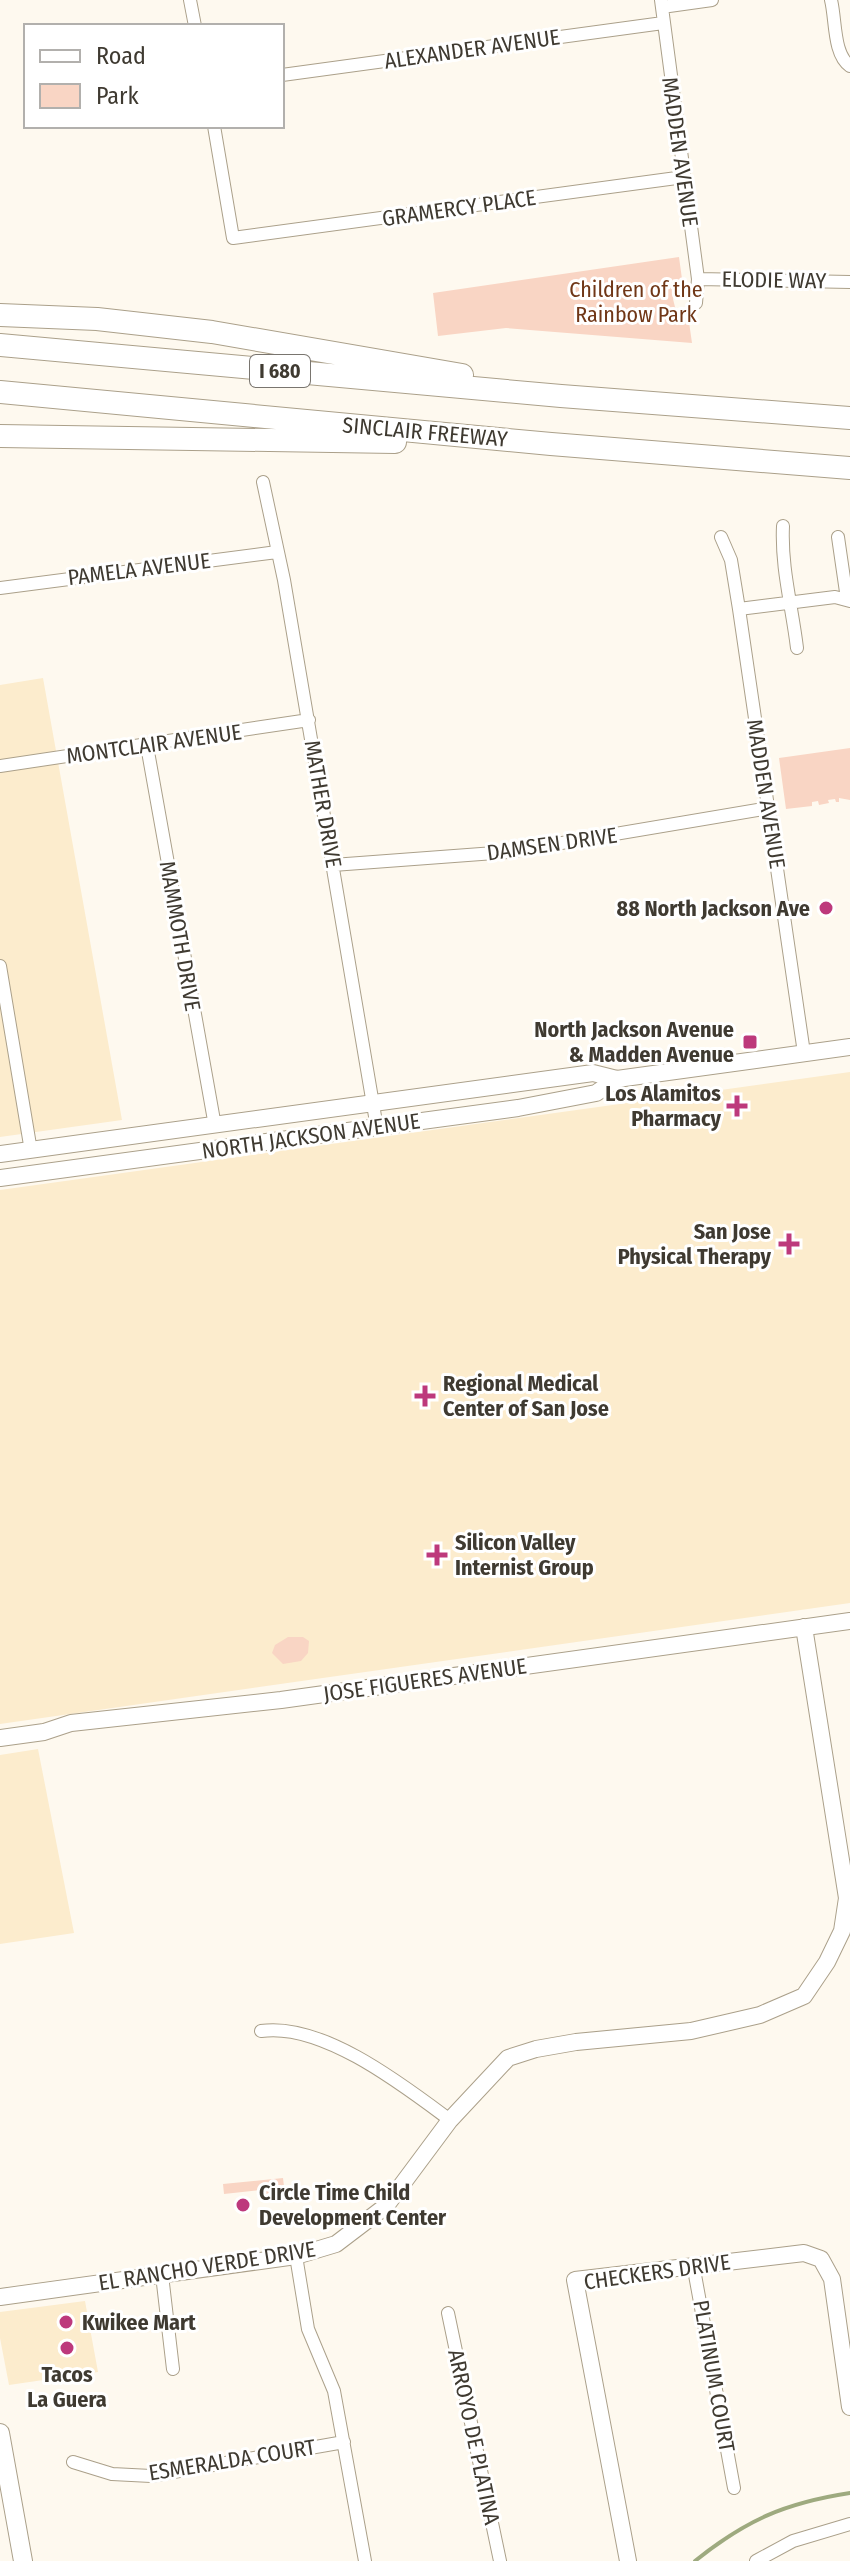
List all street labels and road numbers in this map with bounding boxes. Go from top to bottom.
street label: ALEXANDER AVENUE [383,23,561,75]
street label: MADDEN AVENUE [656,75,704,229]
street label: GRAMERCY PLACE [380,184,538,232]
street label: ELODIE WAY [721,266,827,294]
road number: I 680 [250,355,310,387]
street label: SINCLAIR FREEWAY [341,411,509,453]
street label: PAMELA AVENUE [66,547,212,591]
street label: MADDEN AVENUE [741,717,791,871]
street label: MONTCLAIR AVENUE [65,718,243,770]
street label: MATHER DRIVE [298,738,348,870]
street label: DAMSEN DRIVE [485,821,619,867]
street label: MAMMOTH DRIVE [154,859,206,1013]
street label: NORTH JACKSON AVENUE [200,1107,422,1165]
street label: JOSE FIGUERES AVENUE [322,1652,528,1708]
street label: EL RANCHO VERDE DRIVE [96,2235,318,2297]
street label: CHECKERS DRIVE [582,2248,732,2296]
street label: PLATINUM COURT [687,2298,741,2455]
street label: ARROYO DE PLATINA [442,2347,506,2528]
street label: ESMERALDA COURT [147,2433,318,2487]

